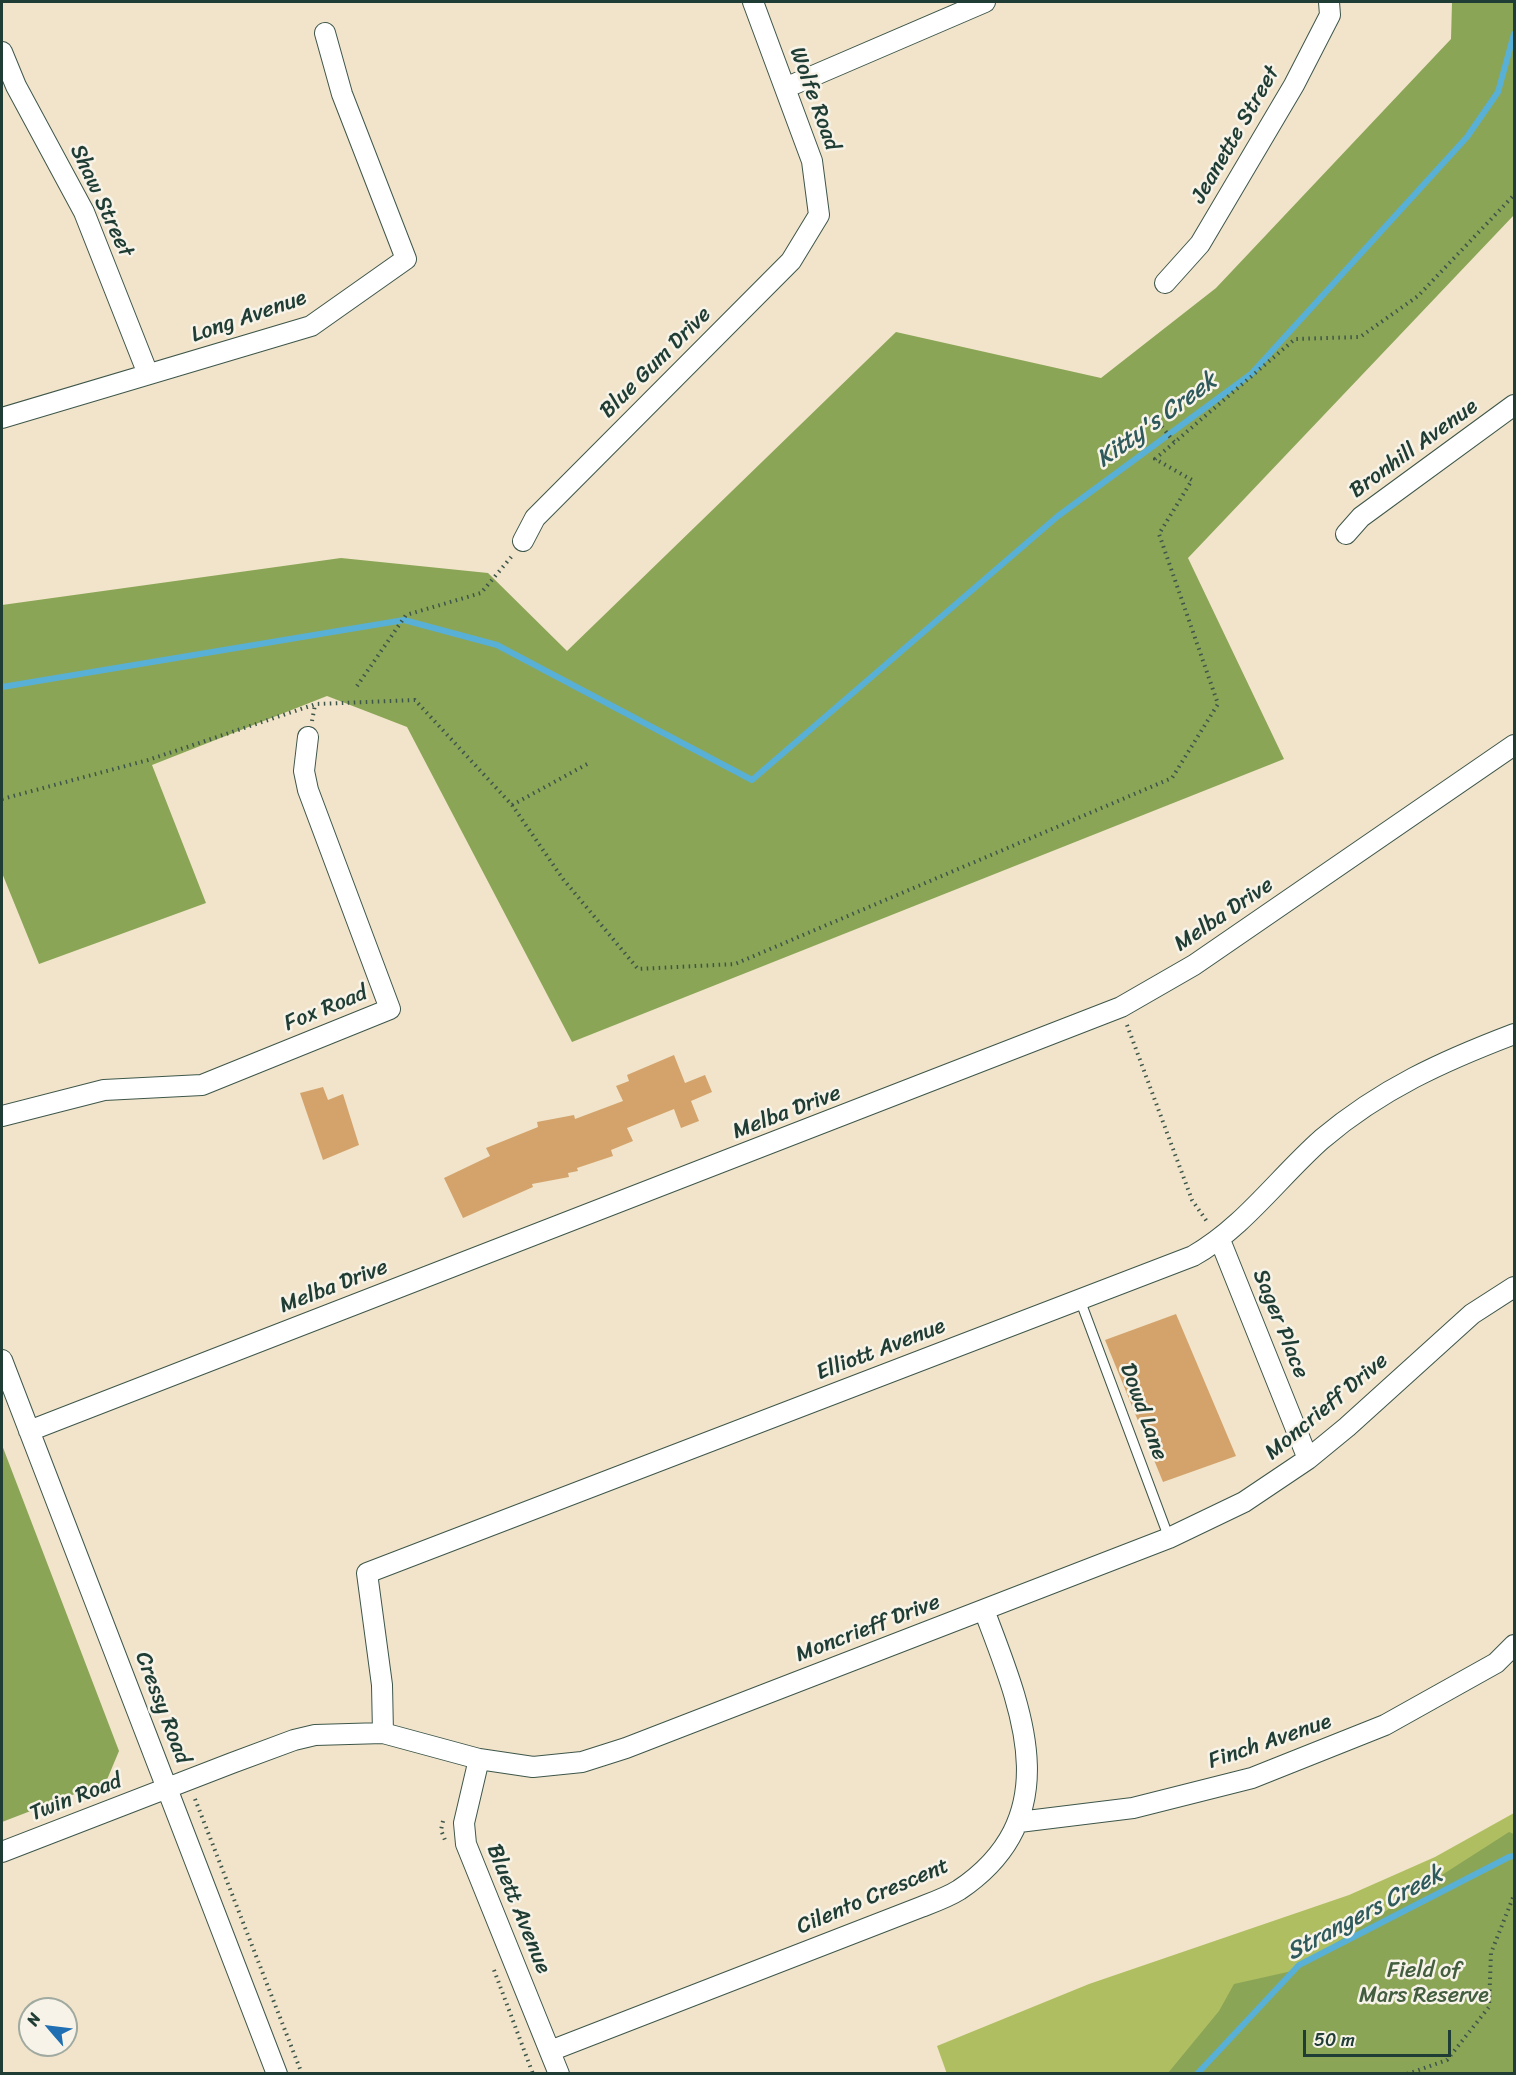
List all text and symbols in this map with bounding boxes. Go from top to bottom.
street label: Wolfe Road [783,44,845,154]
street label: Jeanette Street [1186,62,1286,208]
street label: Shaw Street [63,140,139,262]
street label: Long Avenue [188,285,310,349]
street label: Blue Gum Drive [595,302,717,424]
water label: Kitty's Creek [1091,368,1223,474]
street label: Bronhill Avenue [1345,394,1483,504]
street label: Melba Drive [1169,872,1279,958]
street label: Fox Road [281,980,371,1038]
street label: Melba Drive [729,1080,845,1146]
street label: Melba Drive [276,1254,392,1320]
street label: Sager Place [1246,1266,1314,1382]
street label: Elliott Avenue [813,1313,949,1387]
street label: Moncrieff Drive [1260,1348,1394,1466]
street label: Dowd Lane [1113,1360,1173,1464]
street label: Moncrieff Drive [792,1589,944,1669]
street label: Cressy Road [129,1648,195,1768]
street label: Finch Avenue [1205,1709,1335,1775]
street label: Twin Road [26,1768,126,1828]
street label: Bluett Avenue [480,1840,556,1978]
street label: Cilento Crescent [793,1853,953,1941]
water label: Strangers Creek [1282,1861,1448,1967]
park label: Field of Mars Reserve [1359,1958,1489,2010]
north arrow [18,1997,78,2057]
text: N [18,2008,49,2031]
scale bar [1306,2018,1454,2056]
text: 50 m [1314,2024,1355,2056]

